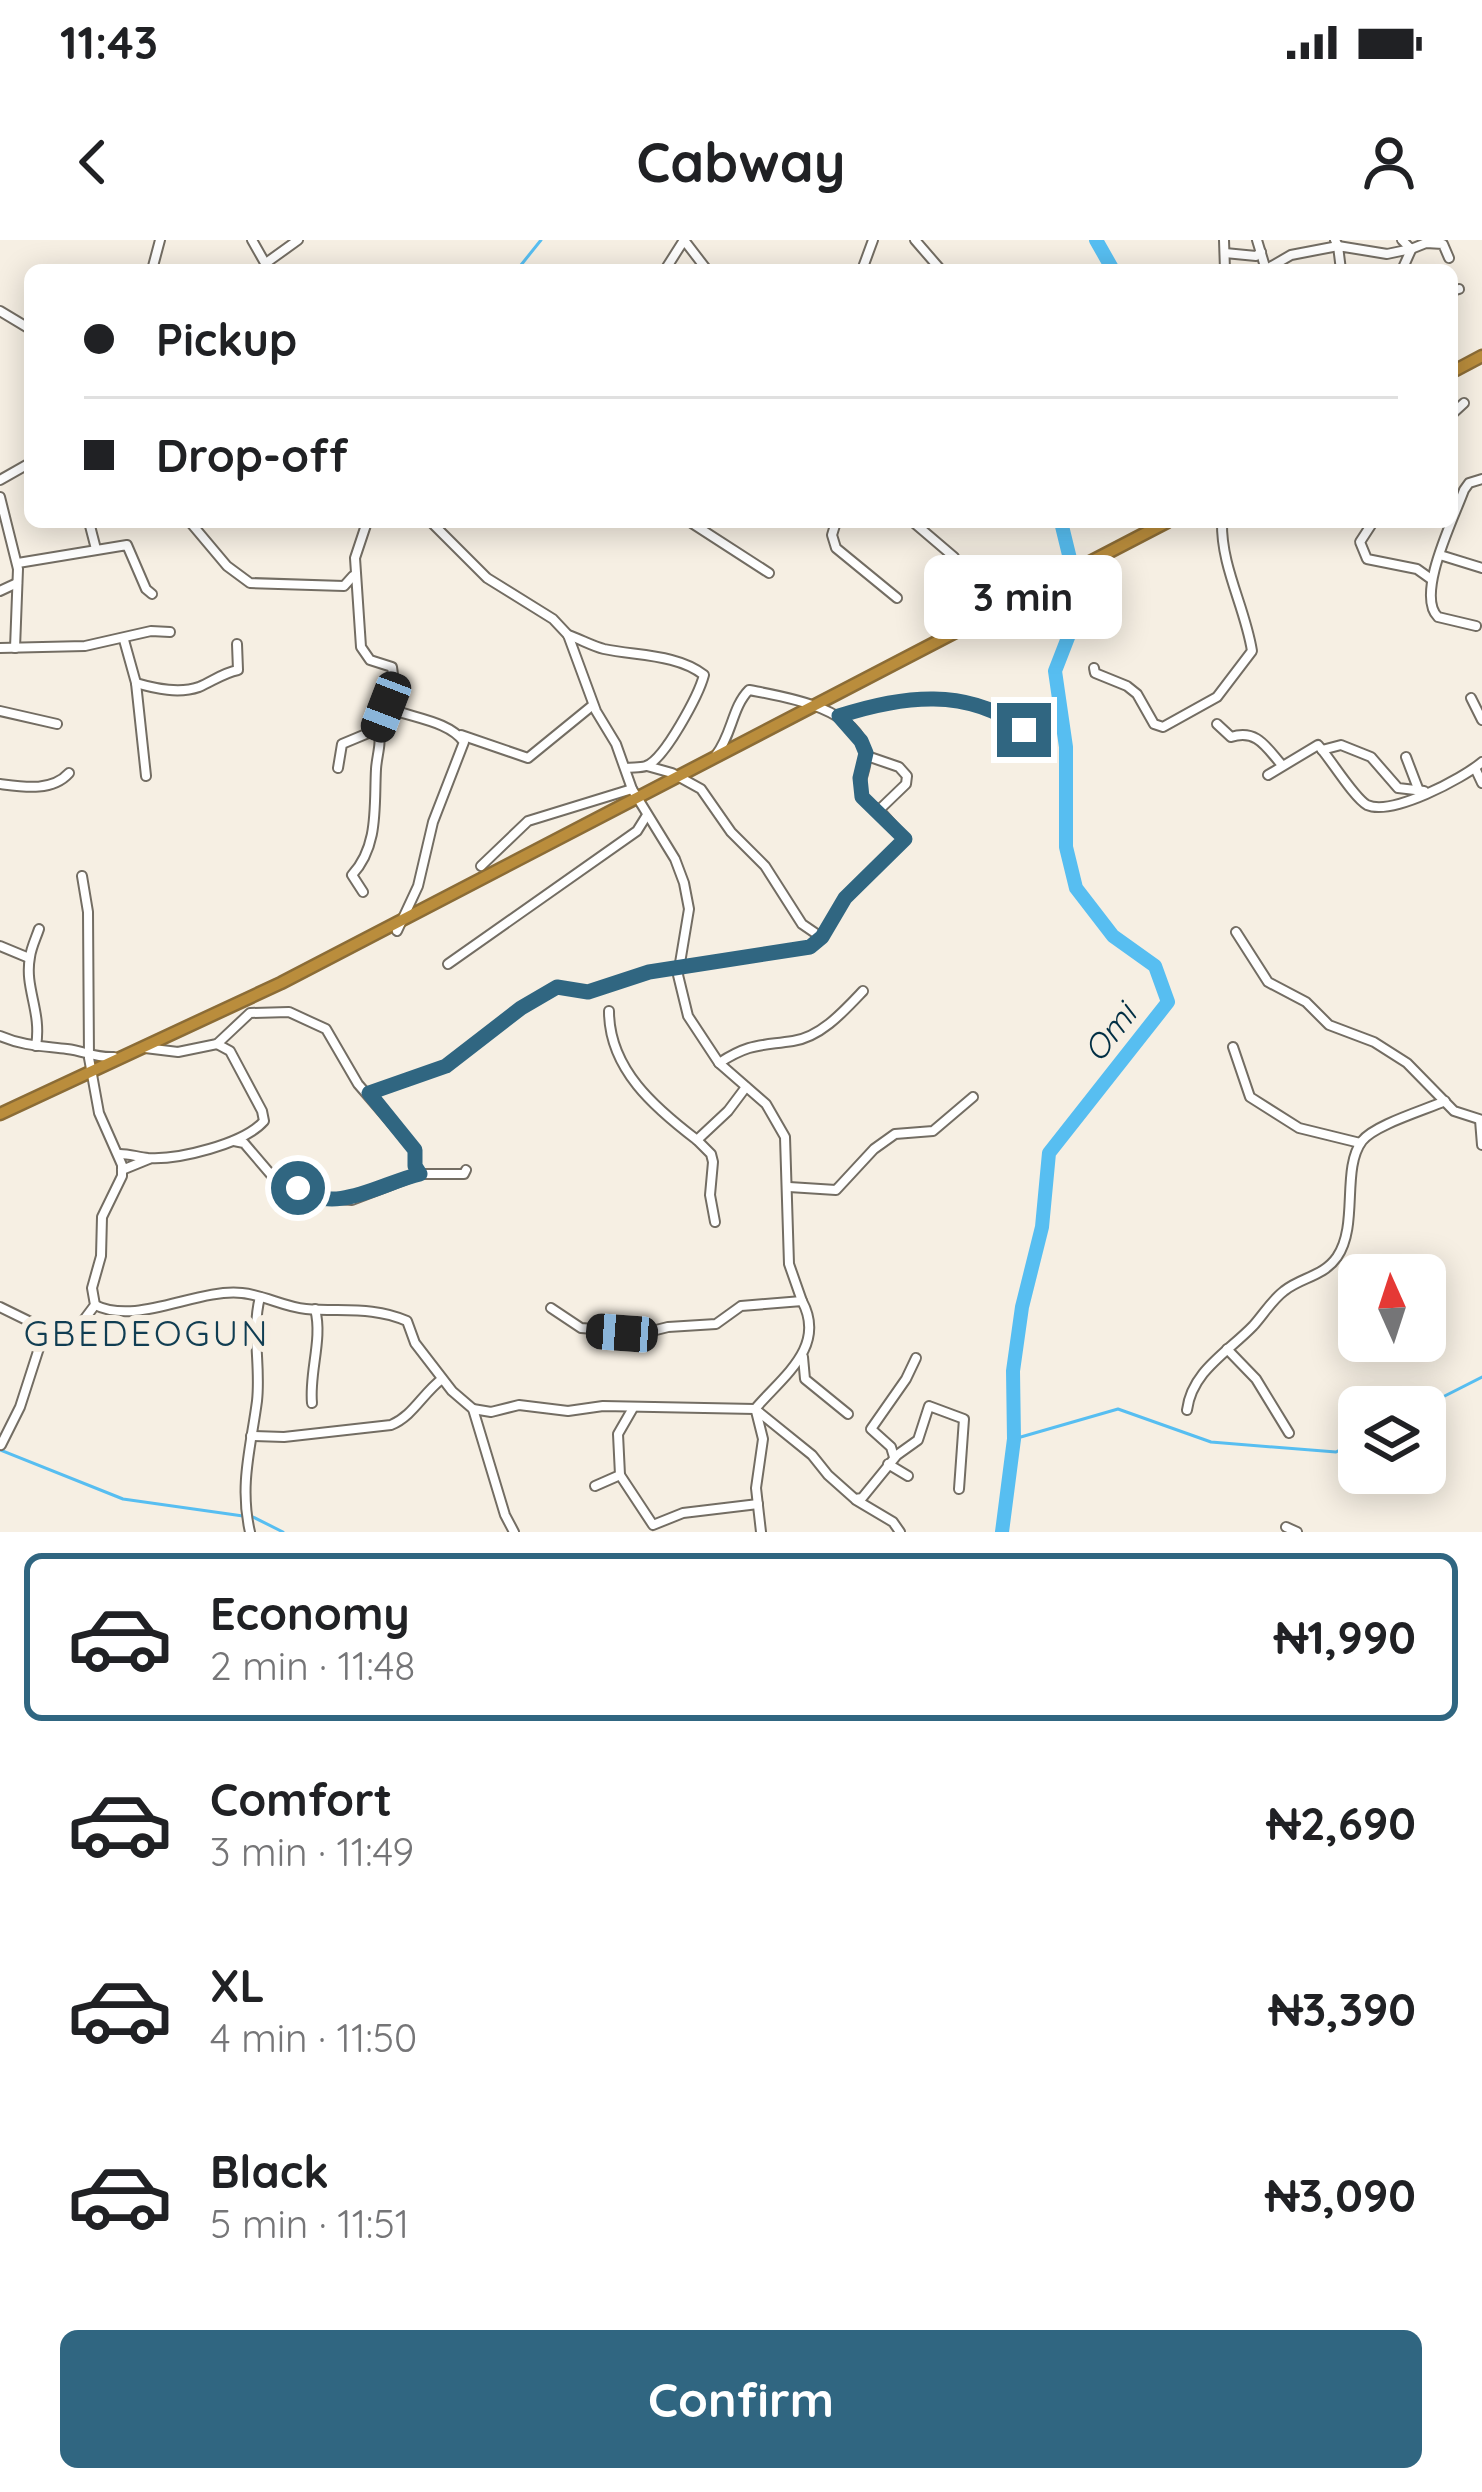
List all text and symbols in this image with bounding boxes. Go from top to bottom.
text: 11:43 [60,14,158,70]
text: Cabway [637,128,845,196]
icon: back [60,129,126,195]
icon: person [1356,129,1422,195]
text: Pickup [156,311,297,367]
text: Drop-off [156,427,348,483]
callout: 3 min [925,556,1123,640]
text: 3 min [973,572,1073,621]
car [356,667,416,747]
route end [997,703,1051,757]
water label: Omi [1074,992,1147,1069]
route start [271,1161,325,1215]
north arrow [1338,1254,1446,1362]
map controls [1338,1254,1446,1494]
district label: GBEDEOGUN [24,1310,270,1355]
car [585,1313,659,1353]
button: layers [1338,1386,1446,1494]
icon: car [66,1583,174,1691]
text: Economy [210,1585,410,1641]
text: ₦1,990 [1274,1609,1416,1665]
text: 2 min · 11:48 [210,1641,415,1690]
icon: car [66,1769,174,1877]
text: Comfort [210,1771,392,1827]
text: ₦2,690 [1267,1795,1416,1851]
text: 3 min · 11:49 [210,1827,414,1876]
icon: car [66,1955,174,2063]
text: XL [210,1957,265,2013]
text: ₦3,390 [1269,1981,1416,2037]
text: 4 min · 11:50 [210,2013,417,2062]
icon: car [66,2141,174,2249]
text: Black [210,2143,329,2199]
text: ₦3,090 [1266,2167,1416,2223]
text: 5 min · 11:51 [210,2199,409,2248]
button: Confirm [60,2330,1422,2468]

